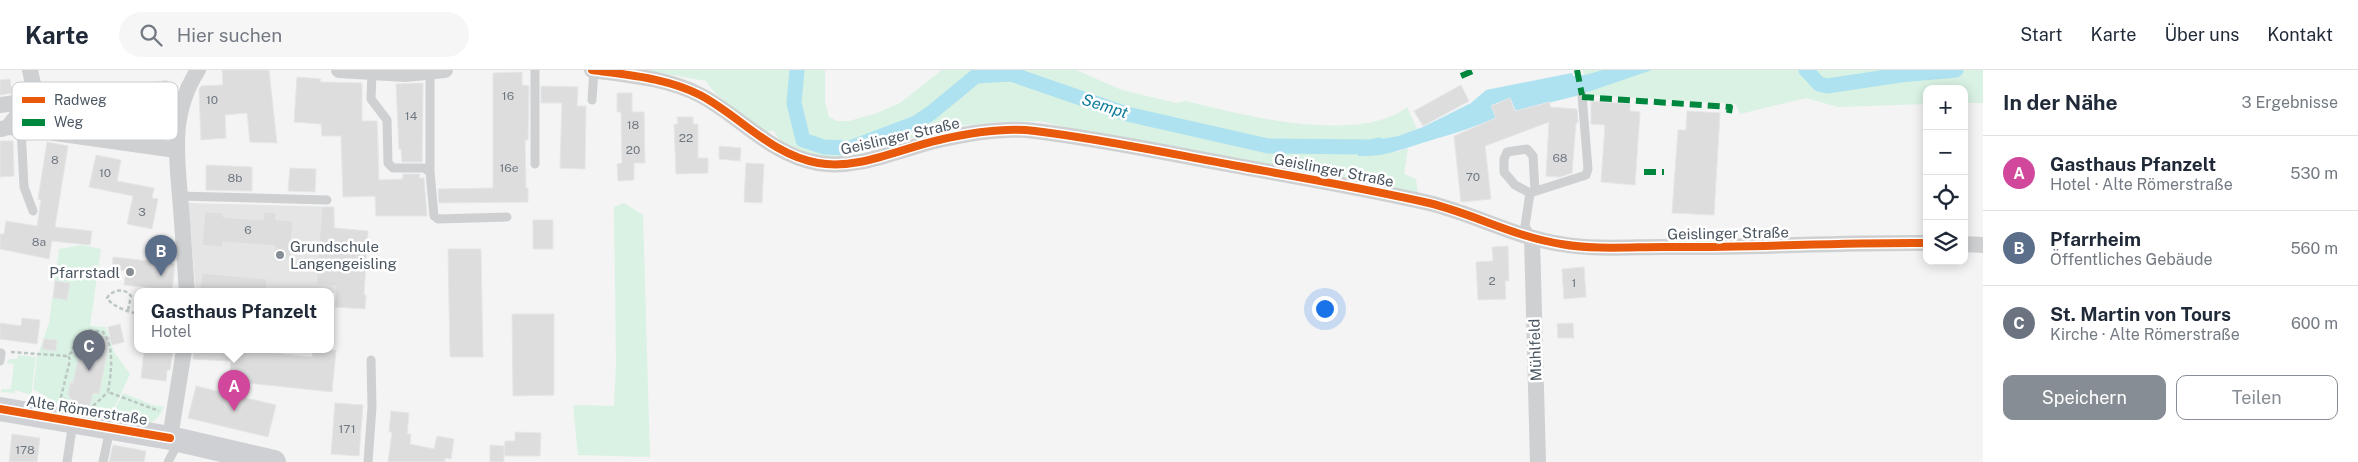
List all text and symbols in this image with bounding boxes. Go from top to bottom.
search box [119,12,469,57]
text: Karte [25,21,89,49]
icon: search [137,21,165,49]
text: Hier suchen [177,24,282,46]
text: Start [2020,24,2063,45]
text: Karte [2091,24,2136,45]
text: Über uns [2164,24,2239,45]
text: Kontakt [2267,24,2333,45]
legend [12,82,178,140]
map controls [1923,85,1968,265]
button: + [1923,85,1968,130]
house number: 16 [502,89,514,103]
water label: Sempt [1080,90,1130,122]
text: In der Nähe [2003,90,2118,115]
text: Radweg [54,92,107,108]
house number: 10 [206,93,218,107]
text: 3 Ergebnisse [2242,93,2338,112]
house number: 14 [405,109,418,123]
text: Weg [54,114,84,130]
street label: Geislinger Straße [839,114,961,158]
house number: 18 [627,118,640,132]
button: − [1923,130,1968,175]
house number: 22 [679,131,693,145]
house number: 20 [626,143,640,157]
street label: Geislinger Straße [1273,150,1395,190]
house number: 68 [1552,151,1568,165]
house number: 8 [51,153,59,167]
text: Gasthaus Pfanzelt [2050,153,2216,175]
house number: 16e [499,161,519,175]
text: A [2013,164,2025,183]
text: 530 m [2290,164,2338,183]
house number: 10 [99,166,111,180]
house number: 70 [1466,170,1480,184]
house number: 8b [228,171,242,185]
button: locate [1923,175,1968,220]
text: Hotel · Alte Römerstraße [2050,175,2233,194]
house number: 3 [138,205,146,219]
button: layers [1923,220,1968,265]
house number: 6 [244,223,252,237]
street label: Geislinger Straße [1667,223,1789,243]
text: Pfarrheim [2050,228,2141,250]
house number: 8a [32,235,46,249]
pin: B [145,235,177,276]
place label: Grundschule Langengeisling [290,238,397,272]
text: B [2014,239,2024,258]
text: 560 m [2290,239,2338,258]
marker: Grundschule Langengeisling [274,249,286,261]
text: Öffentliches Gebäude [2050,250,2213,269]
place label: Pfarrstadl [49,264,120,281]
marker: Pfarrstadl [124,266,136,278]
house number: 2 [1488,274,1496,288]
house number: 1 [1572,276,1576,290]
popup [134,288,334,353]
your location [1312,296,1338,322]
text: Gasthaus Pfanzelt [151,300,317,322]
text: St. Martin von Tours [2050,303,2231,325]
text: C [2013,314,2025,333]
text: 600 m [2291,314,2338,333]
street label: Mühlfeld [1525,319,1545,381]
text: Hotel [151,322,192,341]
text: Kirche · Alte Römerstraße [2050,325,2240,344]
pin: C [73,330,105,371]
pin: A [218,370,250,411]
button: Speichern [2003,375,2166,420]
button: Teilen [2176,375,2338,420]
street label: Alte Römerstraße [25,392,149,428]
house number: 171 [338,422,356,436]
house number: 178 [15,443,35,457]

